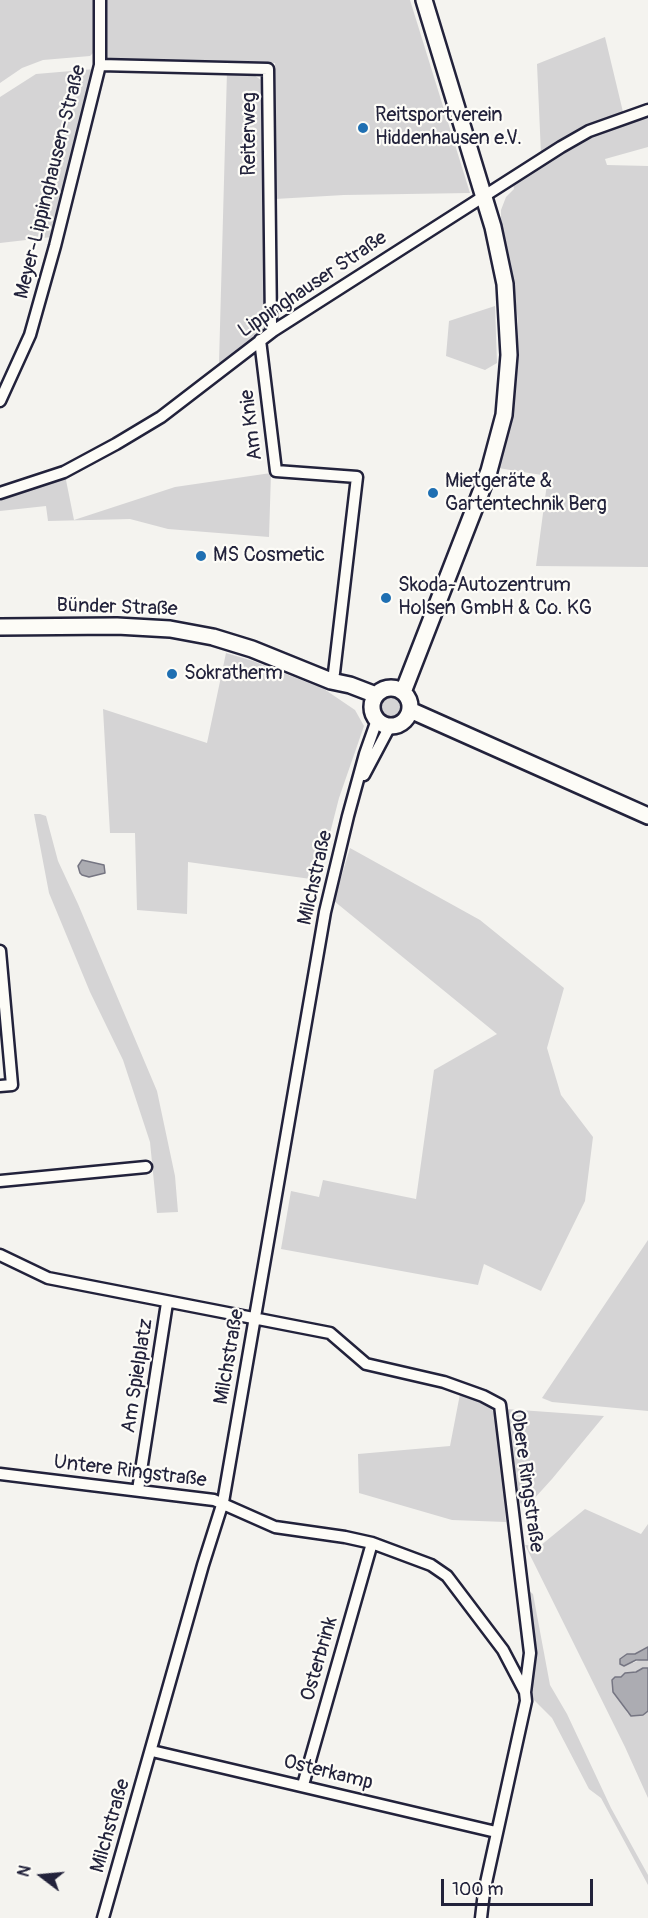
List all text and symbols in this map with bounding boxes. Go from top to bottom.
street label: Meyer-Lippinghausen-Straße [10,63,92,301]
street label: Reiterweg [238,92,262,176]
place label: Reitsportverein Hiddenhausen e.V. [375,104,522,151]
marker: Reitsportverein Hiddenhausen e.V. [356,121,370,135]
street label: Lippinghauser Straße [234,226,392,344]
street label: Am Knie [236,388,268,462]
place label: Mietgeräte & Gartentechnik Berg [445,470,607,517]
marker: Mietgeräte & Gartentechnik Berg [426,486,440,500]
place label: MS Cosmetic [213,544,325,568]
marker: MS Cosmetic [194,549,208,563]
place label: Skoda-Autozentrum Holsen GmbH & Co. KG [398,574,592,621]
marker: Skoda-Autozentrum Holsen GmbH & Co. KG [379,591,393,605]
street label: Bünder Straße [56,594,178,622]
place label: Sokratherm [184,662,283,686]
marker: Sokratherm [165,667,179,681]
street label: Milchstraße [293,828,339,928]
street label: Milchstraße [210,1307,250,1407]
street label: Am Spielplatz [117,1317,159,1435]
street label: Obere Ringstraße [504,1408,548,1554]
street label: Untere Ringstraße [52,1451,208,1493]
street label: Osterbrink [297,1614,343,1704]
street label: Osterkamp [281,1750,375,1796]
street label: Milchstraße [86,1776,136,1876]
north arrow [12,1846,72,1906]
text: N [14,1863,36,1879]
scale bar [444,1867,596,1905]
text: 100 m [452,1878,504,1901]

